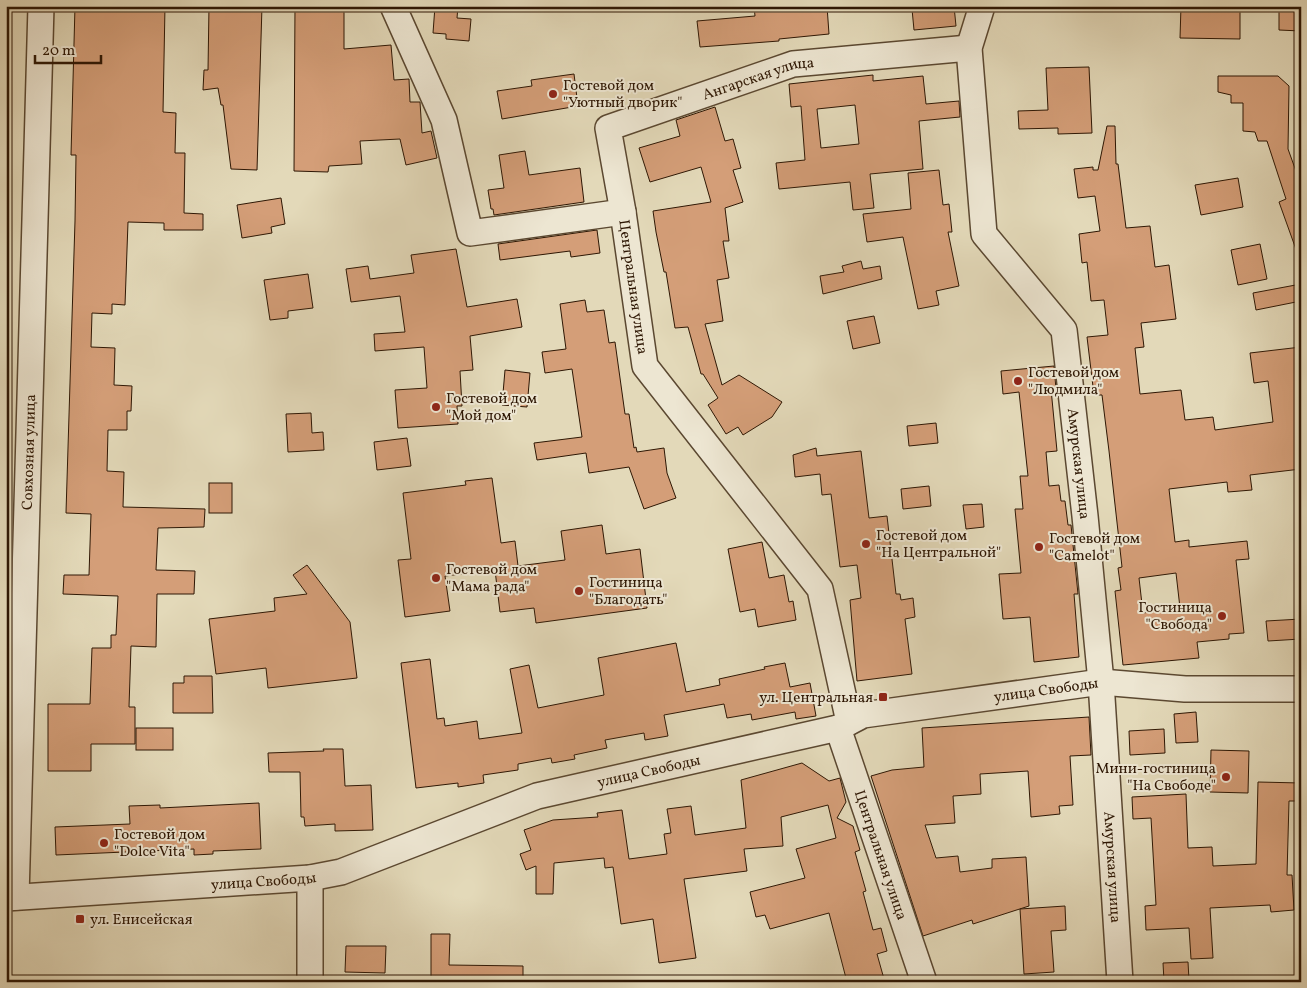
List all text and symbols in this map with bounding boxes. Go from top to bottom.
scale bar [35,32,101,64]
text: 20 m [42,41,75,62]
street label: Ангарская улица [700,53,815,106]
place label: Гостевой дом "Уютный дворик" [563,76,682,114]
marker: Гостевой дом "Уютный дворик" [547,88,559,100]
street label: Центральная улица [612,218,652,356]
place label: Гостевой дом "Людмила" [1028,363,1119,401]
marker: Гостевой дом "Людмила" [1012,375,1024,387]
place label: Гостевой дом "Мой дом" [446,389,537,427]
street label: Совхозная улица [18,394,42,510]
marker: Гостевой дом "Мой дом" [430,401,442,413]
street label: Амурская улица [1061,407,1094,520]
place label: Гостевой дом "На Центральной" [876,526,1001,564]
place label: Гостевой дом "Camelot" [1049,529,1140,567]
marker: Гостевой дом "На Центральной" [860,538,872,550]
marker: Гостевой дом "Camelot" [1033,541,1045,553]
place label: Гостевой дом "Мама рада" [446,560,537,598]
marker: Гостевой дом "Мама рада" [430,572,442,584]
place label: Гостиница "Благодать" [589,573,667,611]
marker: Гостиница "Благодать" [573,585,585,597]
place label: Гостиница "Свобода" [1138,598,1212,636]
marker: Гостиница "Свобода" [1216,610,1228,622]
street label: улица Свободы [993,673,1100,709]
place label: ул. Центральная [759,688,873,709]
marker: ул. Центральная [877,691,889,703]
street label: улица Свободы [595,750,703,794]
place label: Мини-гостиница "На Свободе" [1095,759,1216,797]
marker: Мини-гостиница "На Свободе" [1220,771,1232,783]
street label: Центральная улица [848,788,911,923]
street label: Амурская улица [1097,811,1125,924]
place label: Гостевой дом "Dolce Vita" [114,825,205,863]
marker: Гостевой дом "Dolce Vita" [98,837,110,849]
street label: улица Свободы [210,868,319,896]
place label: ул. Енисейская [90,910,193,931]
marker: ул. Енисейская [74,913,86,925]

